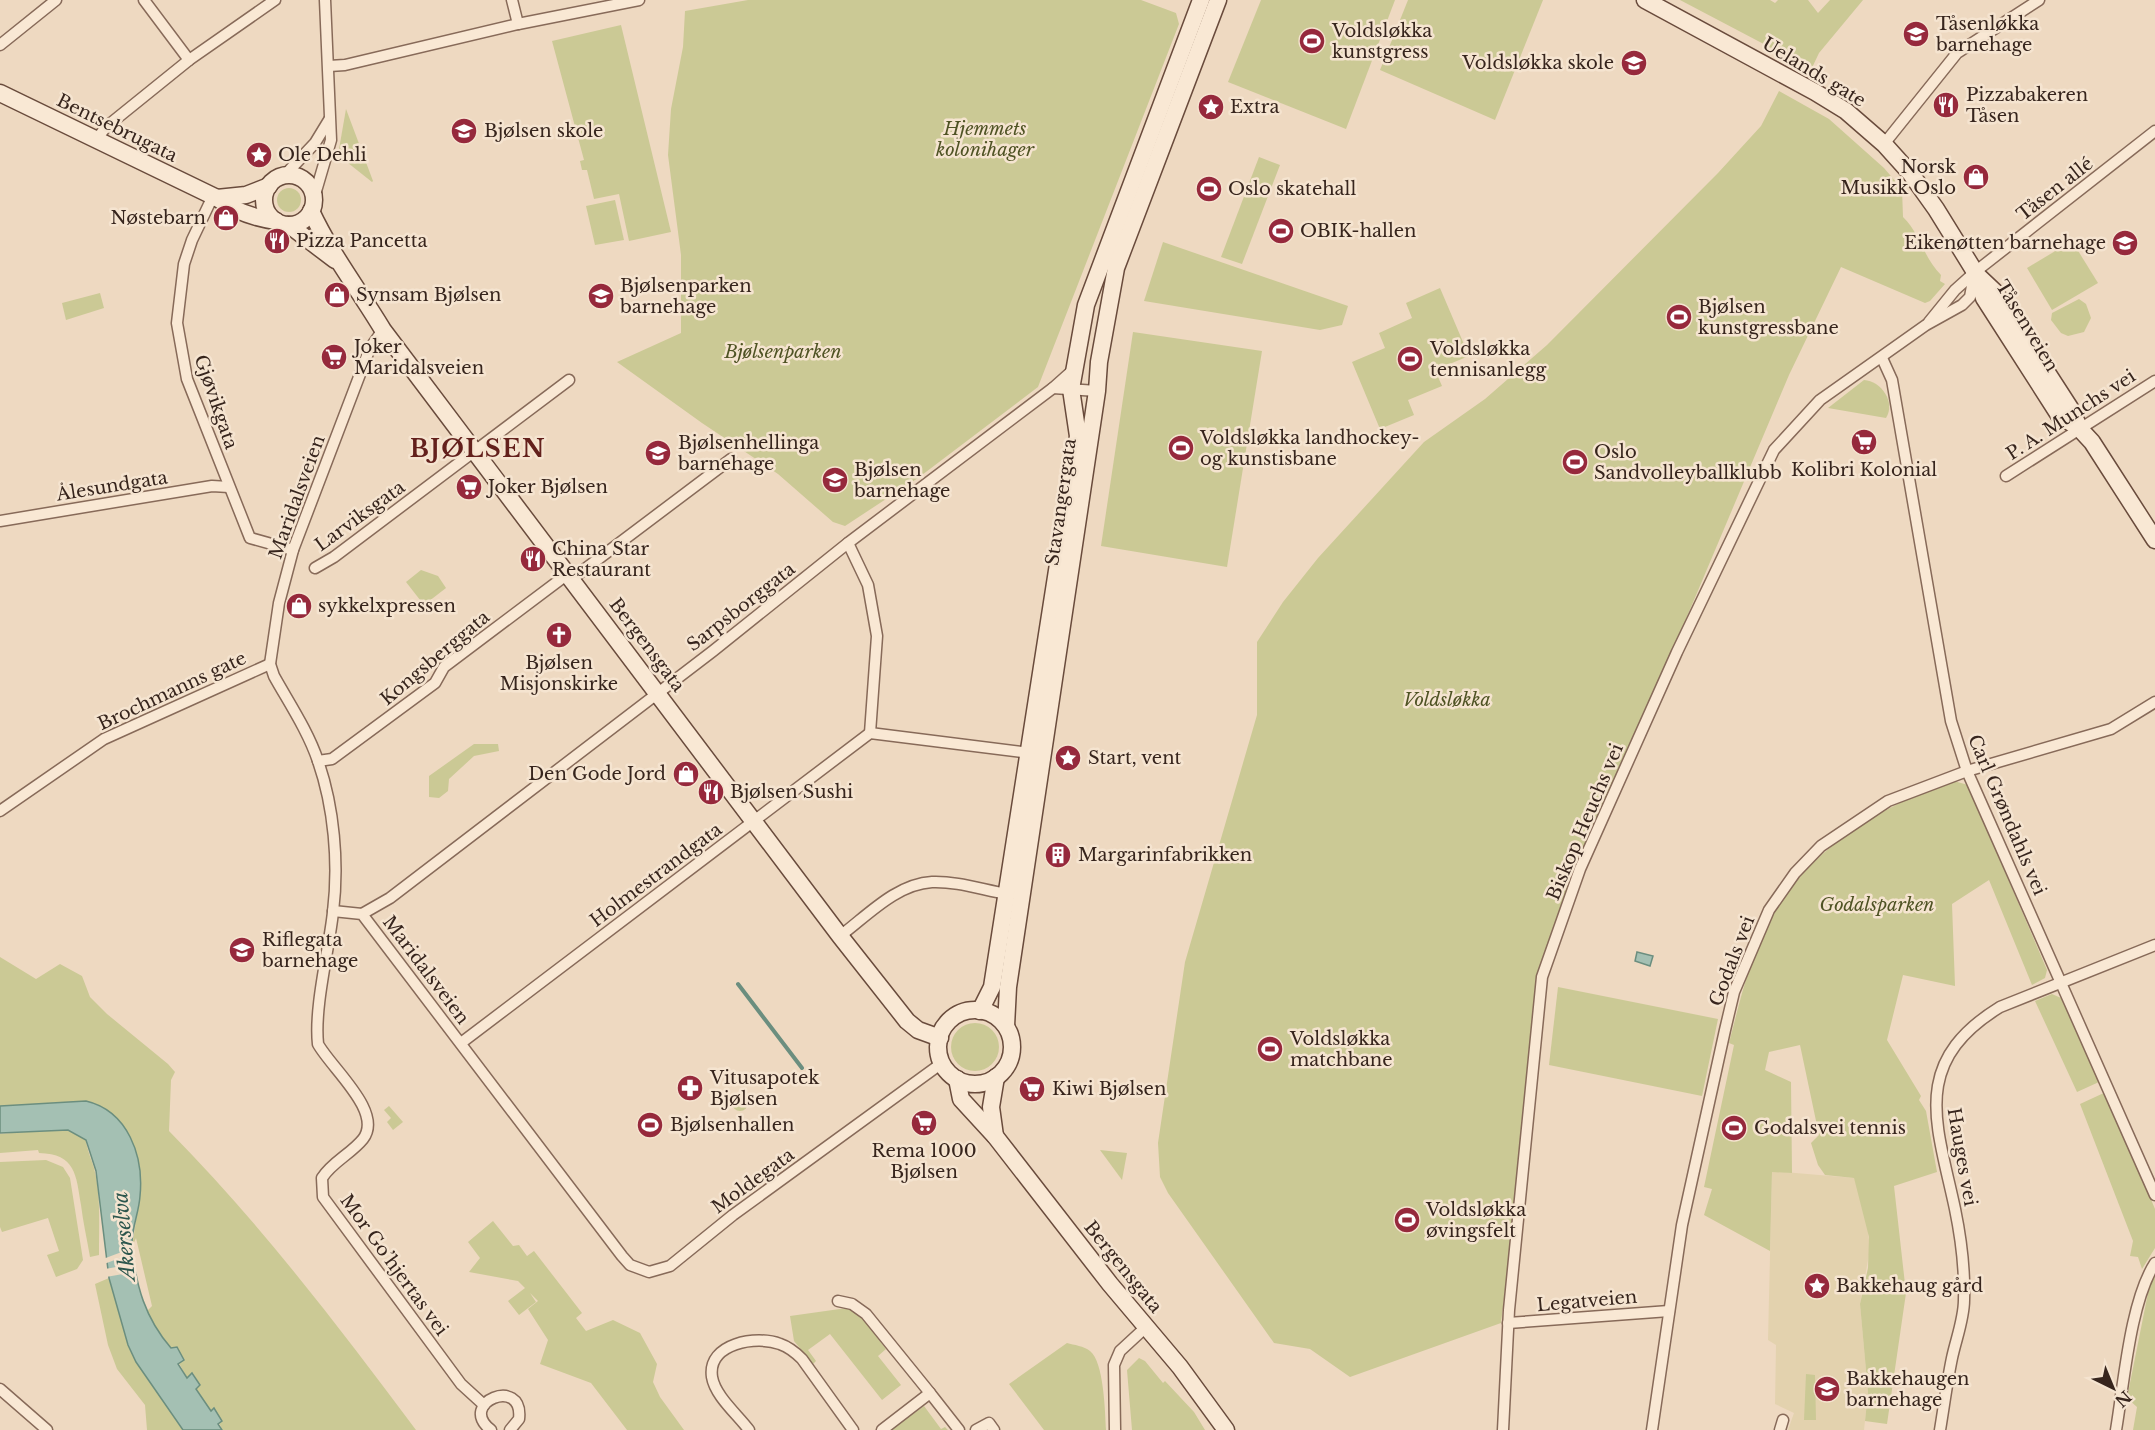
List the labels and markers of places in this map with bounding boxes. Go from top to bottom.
place label: Tåsenløkka barnehage [1935,13,2039,56]
school or university icon: Tåsenløkka barnehage [1901,19,1931,49]
place label: Voldsløkka kunstgress [1331,20,1432,63]
sports icon: Voldsløkka kunstgress [1297,26,1327,56]
school or university icon: Voldsløkka skole [1619,48,1649,78]
place label: Voldsløkka skole [1461,52,1614,74]
place label: Pizzabakeren Tåsen [1966,84,2088,127]
restaurant icon: Pizzabakeren Tåsen [1931,90,1961,120]
place icon: Extra [1196,92,1226,122]
place label: Extra [1230,96,1279,118]
school or university icon: Bjølsen skole [449,116,479,146]
place label: Bjølsen skole [484,120,603,142]
place icon: Ole Dehli [244,140,274,170]
place label: Ole Dehli [278,144,367,166]
place label: Norsk Musikk Oslo [1841,156,1956,199]
shop icon: Norsk Musikk Oslo [1961,162,1991,192]
sports icon: Oslo skatehall [1194,174,1224,204]
place label: Oslo skatehall [1228,178,1356,200]
shop icon: Nøstebarn [211,203,241,233]
place label: Nøstebarn [111,207,206,229]
sports icon: OBIK-hallen [1266,216,1296,246]
place label: OBIK-hallen [1300,220,1416,242]
restaurant icon: Pizza Pancetta [262,226,292,256]
school or university icon: Eikenøtten barnehage [2110,228,2140,258]
place label: Pizza Pancetta [296,230,428,252]
place label: Eikenøtten barnehage [1904,232,2106,254]
place label: Bjølsenparken barnehage [619,275,752,318]
shop icon: Synsam Bjølsen [322,280,352,310]
school or university icon: Bjølsenparken barnehage [586,281,616,311]
place label: Synsam Bjølsen [356,284,501,306]
place label: Bjølsen kunstgressbane [1698,296,1839,339]
sports icon: Bjølsen kunstgressbane [1664,302,1694,332]
place label: Joker Maridalsveien [352,336,484,379]
place label: Voldsløkka tennisanlegg [1429,338,1547,381]
supermarket icon: Joker Maridalsveien [319,342,349,372]
sports icon: Voldsløkka tennisanlegg [1395,344,1425,374]
place label: Voldsløkka landhockey- og kunstisbane [1199,427,1419,470]
supermarket icon: Kolibri Kolonial [1849,427,1879,457]
place label: Bjølsenhellinga barnehage [677,432,819,475]
sports icon: Voldsløkka landhockey- og kunstisbane [1166,433,1196,463]
school or university icon: Bjølsenhellinga barnehage [643,438,673,468]
place label: Oslo Sandvolleyballklubb [1594,441,1782,484]
sports icon: Oslo Sandvolleyballklubb [1560,447,1590,477]
place label: Bjølsen barnehage [853,459,950,502]
place label: Kolibri Kolonial [1791,459,1937,481]
school or university icon: Bjølsen barnehage [820,465,850,495]
supermarket icon: Joker Bjølsen [454,472,484,502]
place label: Joker Bjølsen [486,476,608,498]
place label: China Star Restaurant [552,538,651,581]
restaurant icon: China Star Restaurant [518,544,548,574]
shop icon: sykkelxpressen [284,591,314,621]
place label: sykkelxpressen [318,595,456,617]
church icon: Bjølsen Misjonskirke [544,620,574,650]
place label: Bjølsen Misjonskirke [500,652,618,695]
place icon: Start, vent [1053,743,1083,773]
place label: Start, vent [1088,747,1182,769]
shop icon: Den Gode Jord [671,759,701,789]
place label: Den Gode Jord [528,763,666,785]
restaurant icon: Bjølsen Sushi [696,777,726,807]
place label: Bjølsen Sushi [730,781,853,803]
building icon: Margarinfabrikken [1043,840,1073,870]
place label: Margarinfabrikken [1078,844,1252,866]
place label: Riflegata barnehage [261,929,358,972]
school or university icon: Riflegata barnehage [227,935,257,965]
place label: Voldsløkka matchbane [1289,1028,1393,1071]
sports icon: Voldsløkka matchbane [1255,1034,1285,1064]
place label: Vitusapotek Bjølsen [709,1067,819,1110]
pharmacy icon: Vitusapotek Bjølsen [675,1073,705,1103]
supermarket icon: Kiwi Bjølsen [1017,1074,1047,1104]
place label: Kiwi Bjølsen [1052,1078,1166,1100]
supermarket icon: Rema 1000 Bjølsen [909,1108,939,1138]
sports icon: Bjølsenhallen [635,1110,665,1140]
sports icon: Godalsvei tennis [1719,1113,1749,1143]
place label: Bjølsenhallen [670,1114,794,1136]
place label: Godalsvei tennis [1754,1117,1906,1139]
place label: Rema 1000 Bjølsen [871,1140,977,1183]
place label: Voldsløkka øvingsfelt [1425,1199,1526,1242]
sports icon: Voldsløkka øvingsfelt [1392,1205,1422,1235]
place icon: Bakkehaug gård [1802,1271,1832,1301]
place label: Bakkehaug gård [1836,1275,1983,1297]
place label: Bakkehaugen barnehage [1845,1368,1969,1411]
school or university icon: Bakkehaugen barnehage [1812,1374,1842,1404]

